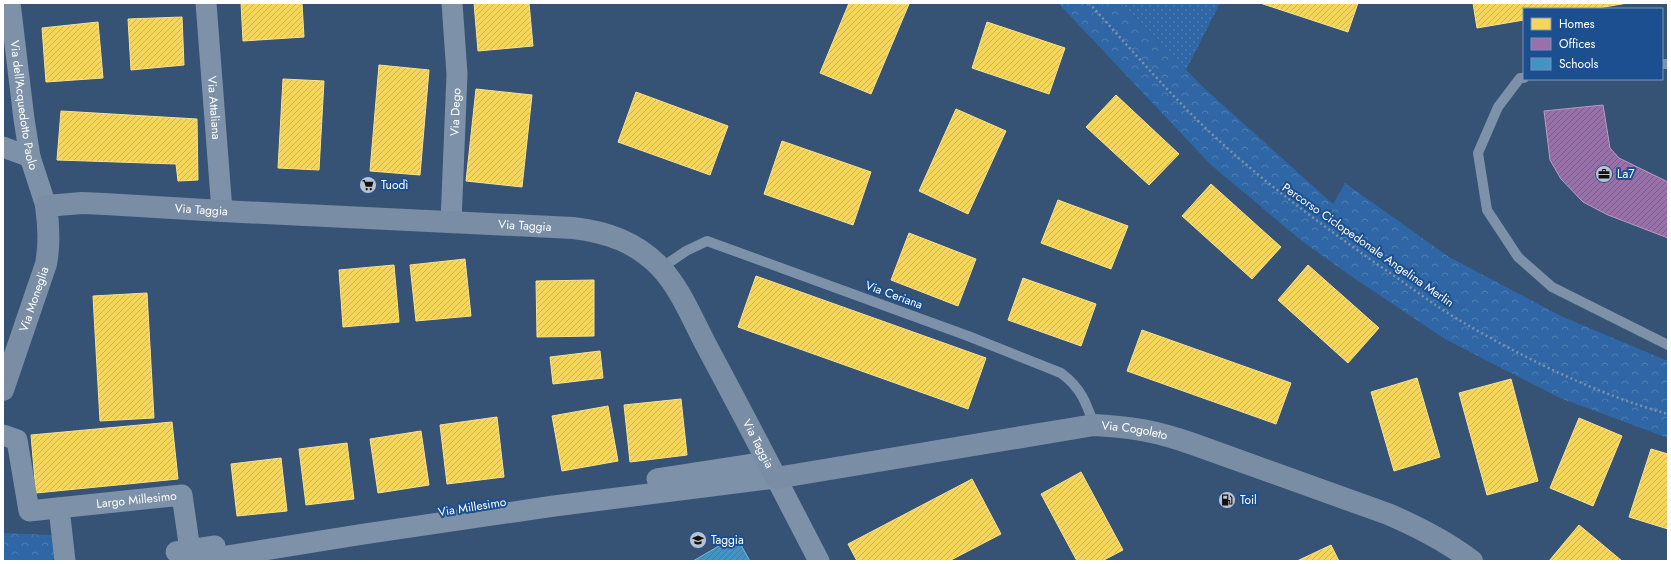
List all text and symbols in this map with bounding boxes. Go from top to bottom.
legend [1523,8,1663,80]
text: Homes [1559,15,1595,33]
text: Offices [1559,35,1595,53]
street label: Via dell'Acquedotto Paolo [6,39,43,173]
text: Schools [1559,55,1598,73]
street label: Via Attaliana [203,75,225,140]
street label: Via Dego [445,87,465,137]
office icon: La7 [1594,164,1614,184]
place label: La7 [1617,165,1635,183]
supermarket icon: Tuodì [358,175,378,195]
place label: Tuodì [381,176,408,194]
street label: Percorso Ciclopedonale Angelina Merlin [1278,179,1458,311]
street label: Via Taggia [174,199,228,220]
street label: Via Taggia [498,215,552,236]
street label: Via Moneglia [15,264,54,334]
street label: Via Ceriana [863,276,925,314]
street label: Via Taggia [738,416,779,472]
street label: Via Cogoleto [1101,416,1170,445]
street label: Largo Millesimo [96,487,178,513]
fuel station icon: Toil [1217,490,1237,510]
place label: Toil [1240,491,1257,509]
street label: Via Millesimo [437,493,508,521]
school or university icon: Taggia [688,530,708,550]
place label: Taggia [711,531,744,549]

